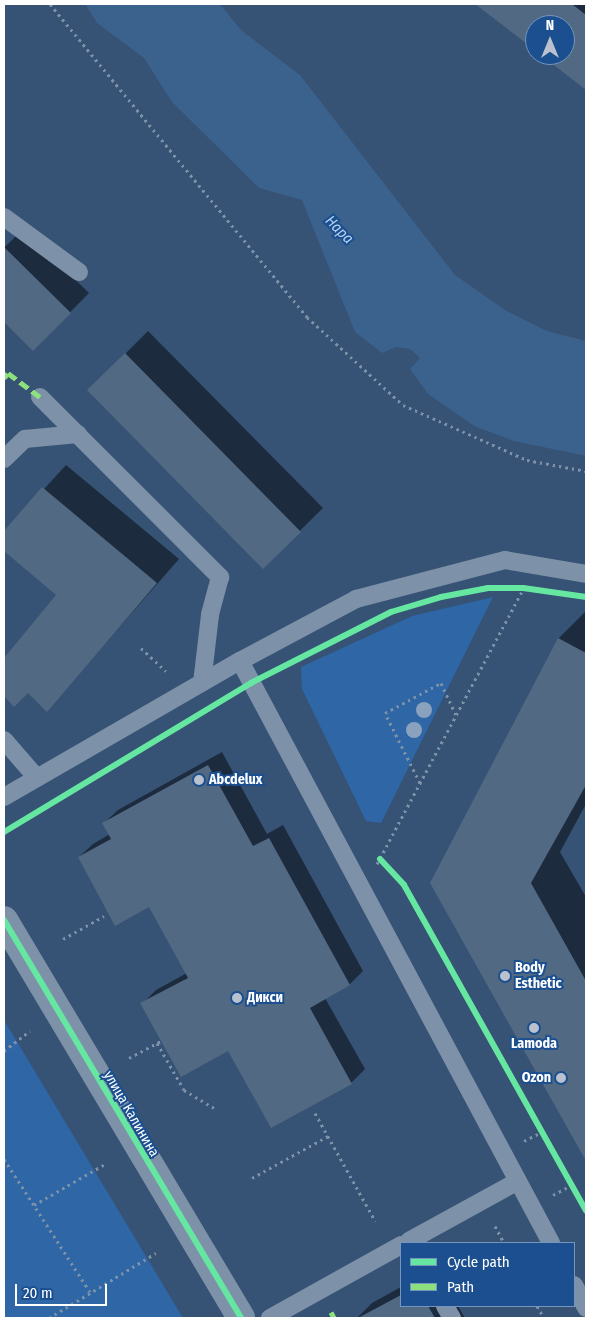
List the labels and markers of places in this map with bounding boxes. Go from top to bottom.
place label: Abcdelux [209,772,262,788]
marker: Abcdelux [193,774,205,786]
place label: Body Esthetic [515,960,562,992]
marker: Body Esthetic [499,970,511,982]
place label: Дикси [247,990,283,1006]
marker: Дикси [231,992,243,1004]
marker: Lamoda [528,1022,540,1034]
place label: Lamoda [511,1036,557,1052]
place label: Ozon [522,1070,551,1086]
marker: Ozon [555,1072,567,1084]

